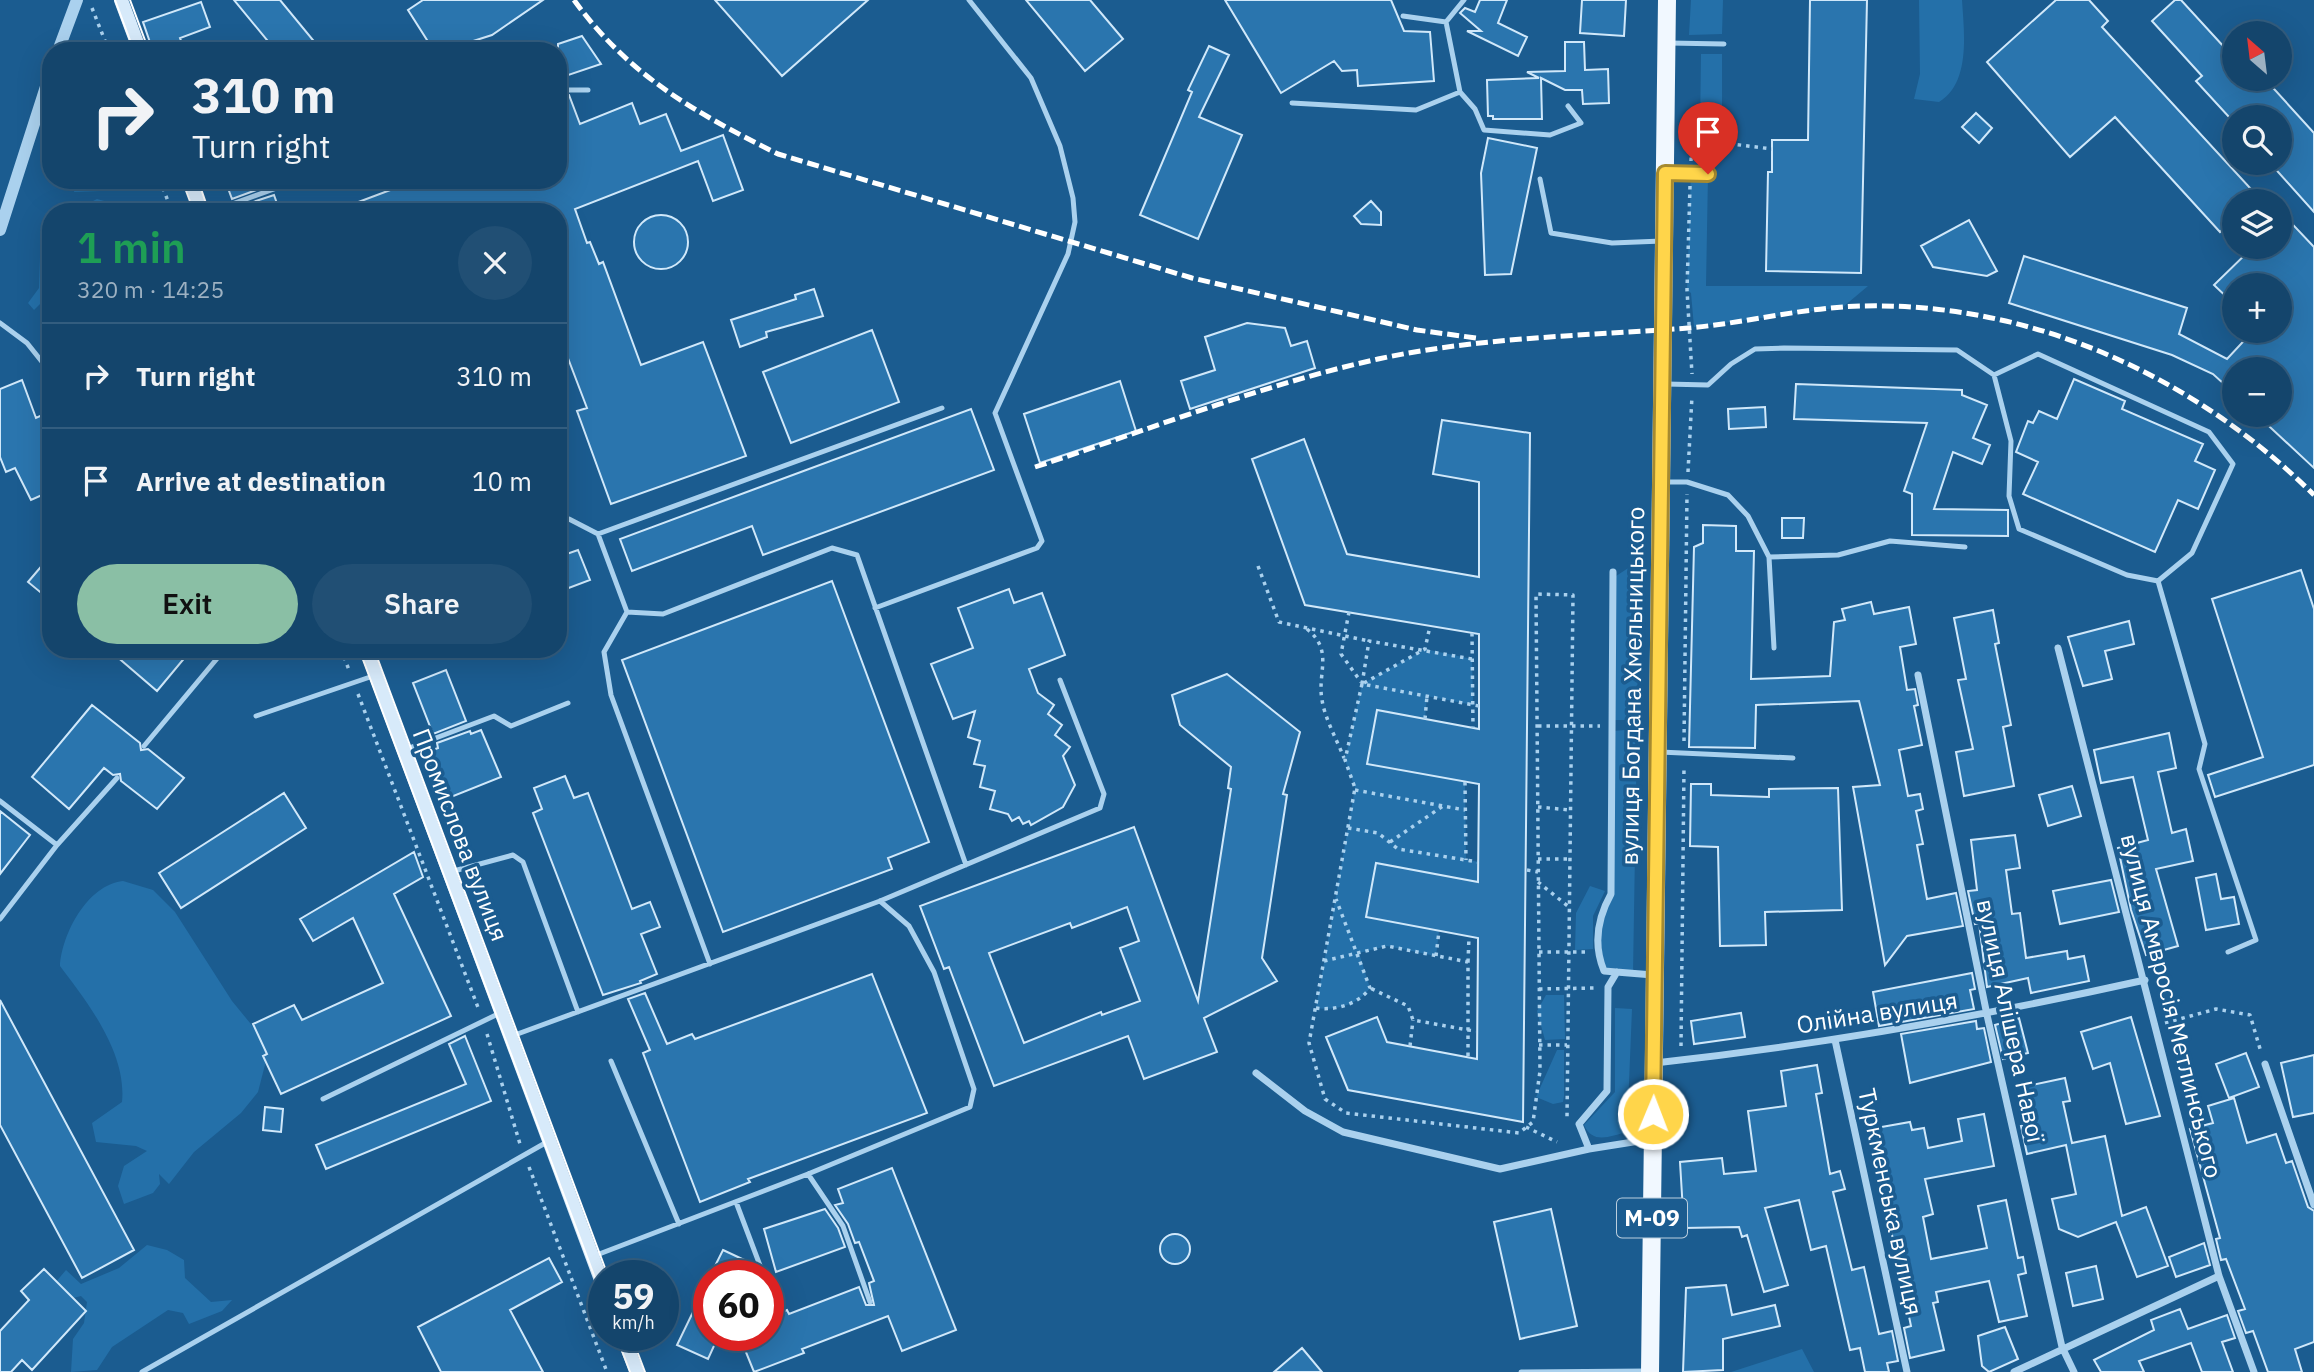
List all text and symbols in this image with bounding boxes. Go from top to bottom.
north arrow [2222,21,2292,91]
map controls [2222,21,2292,427]
text: 310 m [192,63,336,126]
icon: right [77,70,168,161]
pin [1678,102,1738,174]
button: search [2222,105,2292,175]
icon: arrive [1689,113,1727,151]
text: Turn right [192,125,330,167]
button: layers [2222,189,2292,259]
text: 1 min [77,220,186,275]
button: close [458,226,532,300]
button: + [2222,273,2292,343]
text: 320 m · 14:25 [77,274,224,304]
icon: right [77,357,115,395]
button: − [2222,357,2292,427]
text: Turn right [136,359,255,393]
text: 310 m [456,359,532,393]
icon: arrive [77,462,115,500]
text: Arrive at destination [136,464,386,498]
text: 10 m [472,464,532,498]
street label: вулиця Богдана Хмельницького [1613,506,1651,866]
button: Exit [77,564,298,644]
button: Share [312,564,532,644]
street label: Промислова вулиця [406,724,516,946]
street label: вулиця Амвросія Метлинського [2114,830,2230,1181]
street label: вулиця Алішера Навої [1970,896,2053,1146]
street label: Олійна вулиця [1794,983,1960,1041]
position arrow [1616,1077,1690,1151]
street label: Туркменська вулиця [1851,1085,1931,1318]
road number: М-09 [1617,1198,1687,1238]
speed limit sign: 60 [693,1260,784,1351]
text: 59 [612,1273,655,1319]
text: km/h [612,1311,655,1334]

